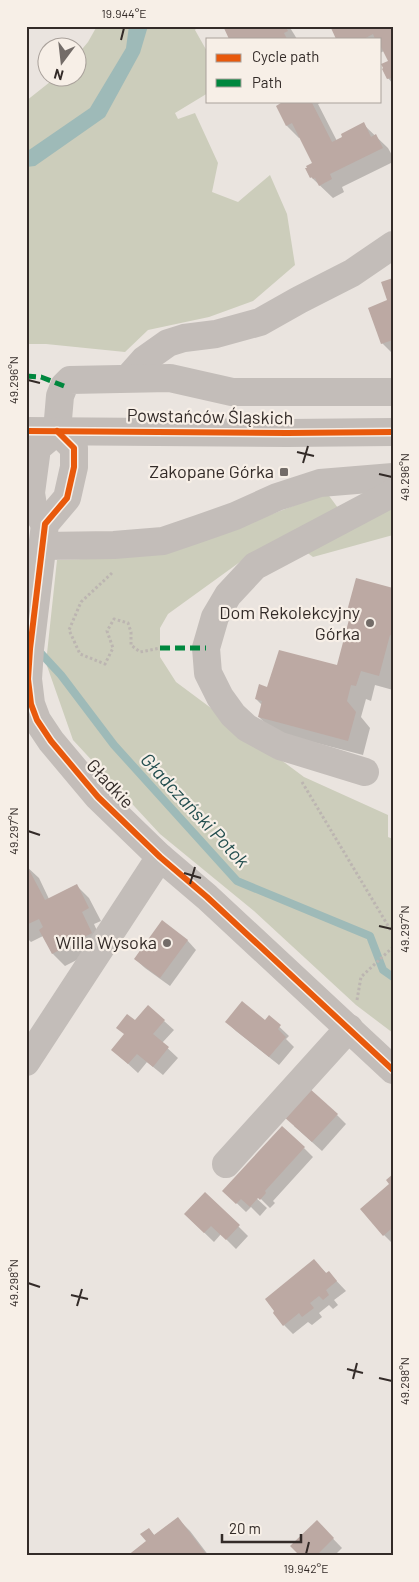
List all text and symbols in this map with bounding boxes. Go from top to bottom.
text: 19.944°E [101,6,147,20]
north arrow [38,38,88,88]
legend [206,38,382,102]
text: Cycle path [252,47,319,65]
text: N [52,66,65,84]
text: Path [252,73,282,91]
text: 49.296°N [6,356,20,404]
street label: Powstańców Śląskich [127,404,293,428]
text: 49.296°N [397,453,411,501]
place label: Zakopane Górka [149,460,274,482]
marker: Zakopane Górka [278,466,290,478]
place label: Dom Rekolekcyjny Górka [219,601,360,644]
marker: Dom Rekolekcyjny Górka [364,617,376,629]
water label: Gładczański Potok [136,748,255,872]
street label: Gładkie [82,754,139,813]
text: 49.297°N [6,807,20,855]
text: 49.297°N [397,905,411,953]
place label: Willa Wysoka [56,931,157,953]
marker: Willa Wysoka [161,937,173,949]
text: 49.298°N [6,1259,20,1307]
text: 49.298°N [397,1357,411,1405]
scale bar [222,1512,300,1544]
text: 20 m [229,1519,261,1537]
text: 19.942°E [284,1561,328,1575]

